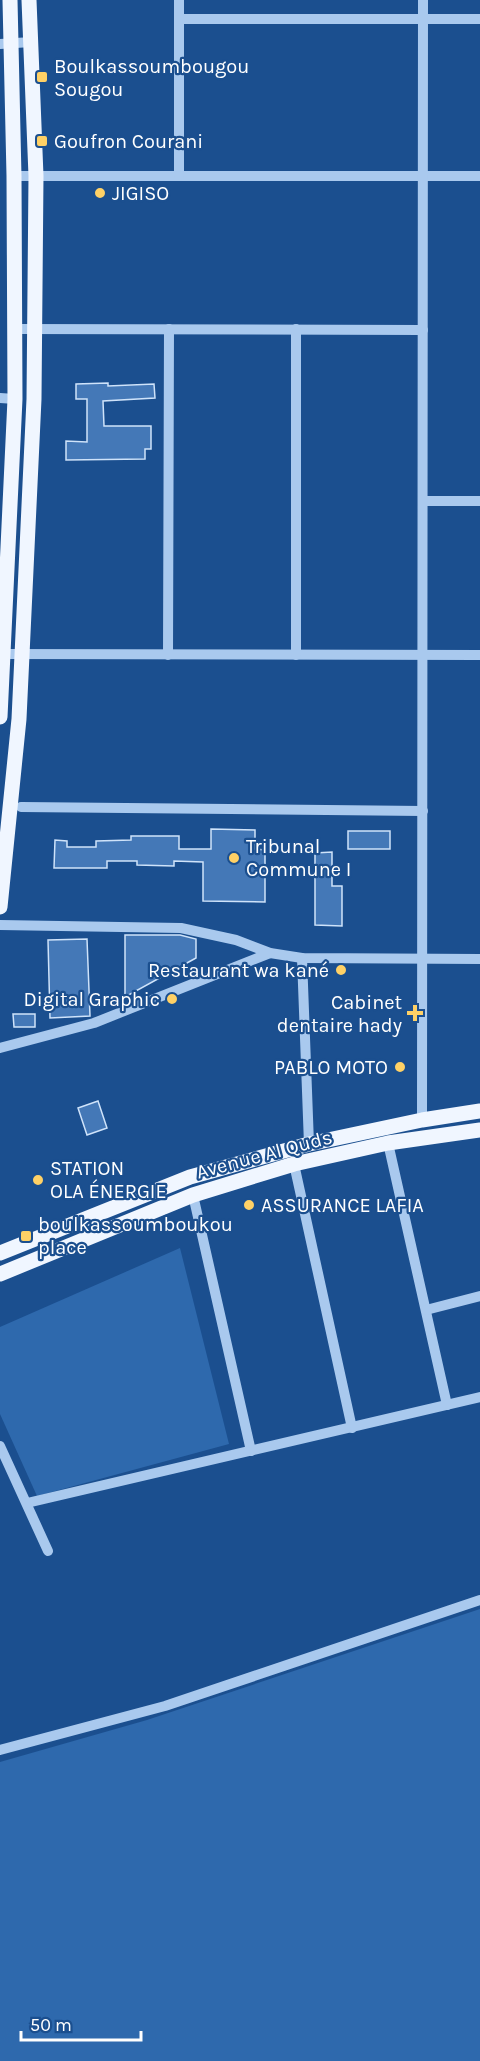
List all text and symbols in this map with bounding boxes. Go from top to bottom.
place label: Boulkassoumbougou Sougou [54,55,249,101]
marker: Boulkassoumbougou Sougou [35,70,49,84]
place label: Goufron Courani [54,130,203,153]
marker: Goufron Courani [35,134,49,148]
place label: JIGISO [112,182,169,205]
marker: JIGISO [93,186,107,200]
place label: Tribunal Commune I [246,835,351,881]
marker: Tribunal Commune I [227,851,241,865]
place label: Restaurant wa kané [148,959,329,982]
marker: Restaurant wa kané [334,963,348,977]
place label: Digital Graphic [24,988,160,1011]
place label: Cabinet dentaire hady [277,991,402,1037]
marker: Digital Graphic [165,992,179,1006]
marker: Cabinet dentaire hady [406,1004,424,1022]
place label: PABLO MOTO [274,1056,388,1079]
marker: PABLO MOTO [393,1060,407,1074]
street label: Avenue Al Quds [194,1125,335,1184]
place label: STATION OLA ÉNERGIE [50,1157,167,1203]
marker: STATION OLA ÉNERGIE [31,1173,45,1187]
place label: ASSURANCE LAFIA [261,1194,424,1217]
marker: ASSURANCE LAFIA [242,1198,256,1212]
place label: boulkassoumboukou place [38,1213,233,1259]
marker: boulkassoumboukou place [19,1229,33,1243]
scale bar [21,2004,141,2042]
text: 50 m [30,2014,72,2036]

